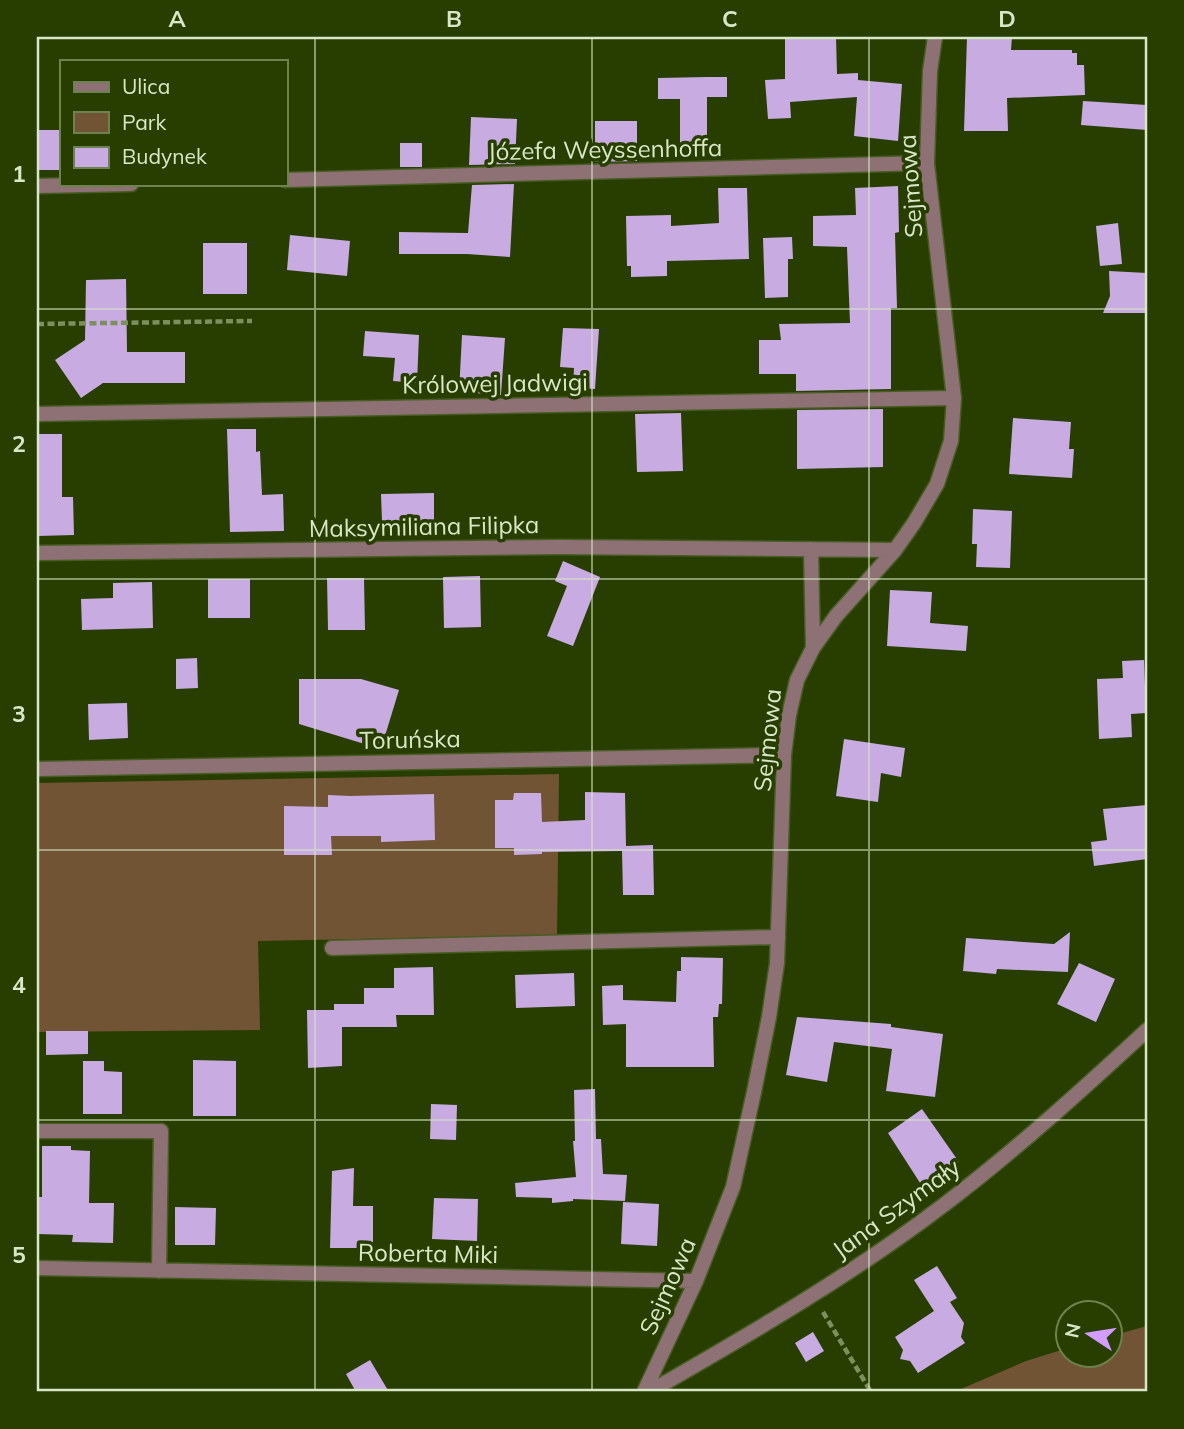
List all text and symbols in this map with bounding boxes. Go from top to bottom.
text: A [168,4,186,33]
text: B [446,4,462,33]
text: C [722,4,738,33]
text: D [998,4,1016,33]
legend [60,60,287,186]
text: Ulica [122,73,170,99]
text: Park [122,109,166,135]
street label: Józefa Weyssenhoffa [487,132,723,166]
street label: Sejmowa [891,133,929,239]
text: Budynek [122,143,207,169]
text: 1 [12,159,26,188]
street label: Królowej Jadwigi [402,366,588,400]
text: 2 [12,429,26,458]
street label: Maksymiliana Filipka [308,509,540,543]
street label: Sejmowa [747,687,787,793]
text: 3 [12,699,26,728]
street label: Toruńska [359,723,461,755]
text: 4 [12,970,26,999]
street label: Jana Szymały [826,1151,966,1264]
street label: Sejmowa [632,1233,702,1339]
street label: Roberta Miki [358,1237,498,1269]
text: 5 [12,1240,26,1269]
north arrow [1054,1300,1124,1370]
text: N [1059,1321,1086,1340]

